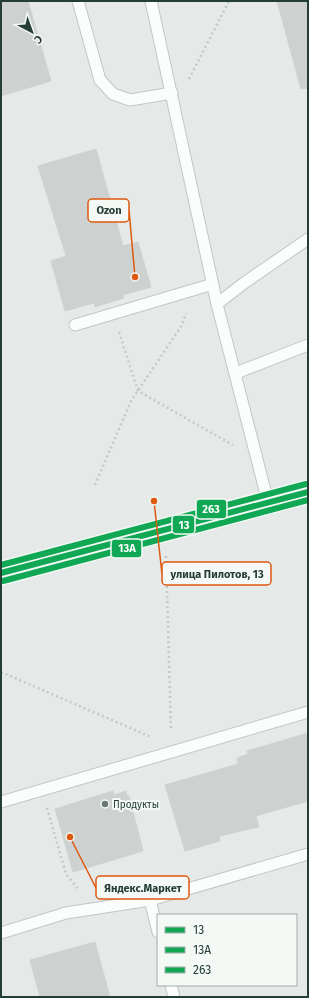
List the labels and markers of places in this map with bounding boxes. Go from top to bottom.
callout: Ozon [88,199,129,222]
callout: улица Пилотов, 13 [162,562,271,585]
marker: Продукты [100,799,110,809]
place label: Продукты [113,799,159,811]
callout: Яндекс.Маркет [96,876,189,899]

